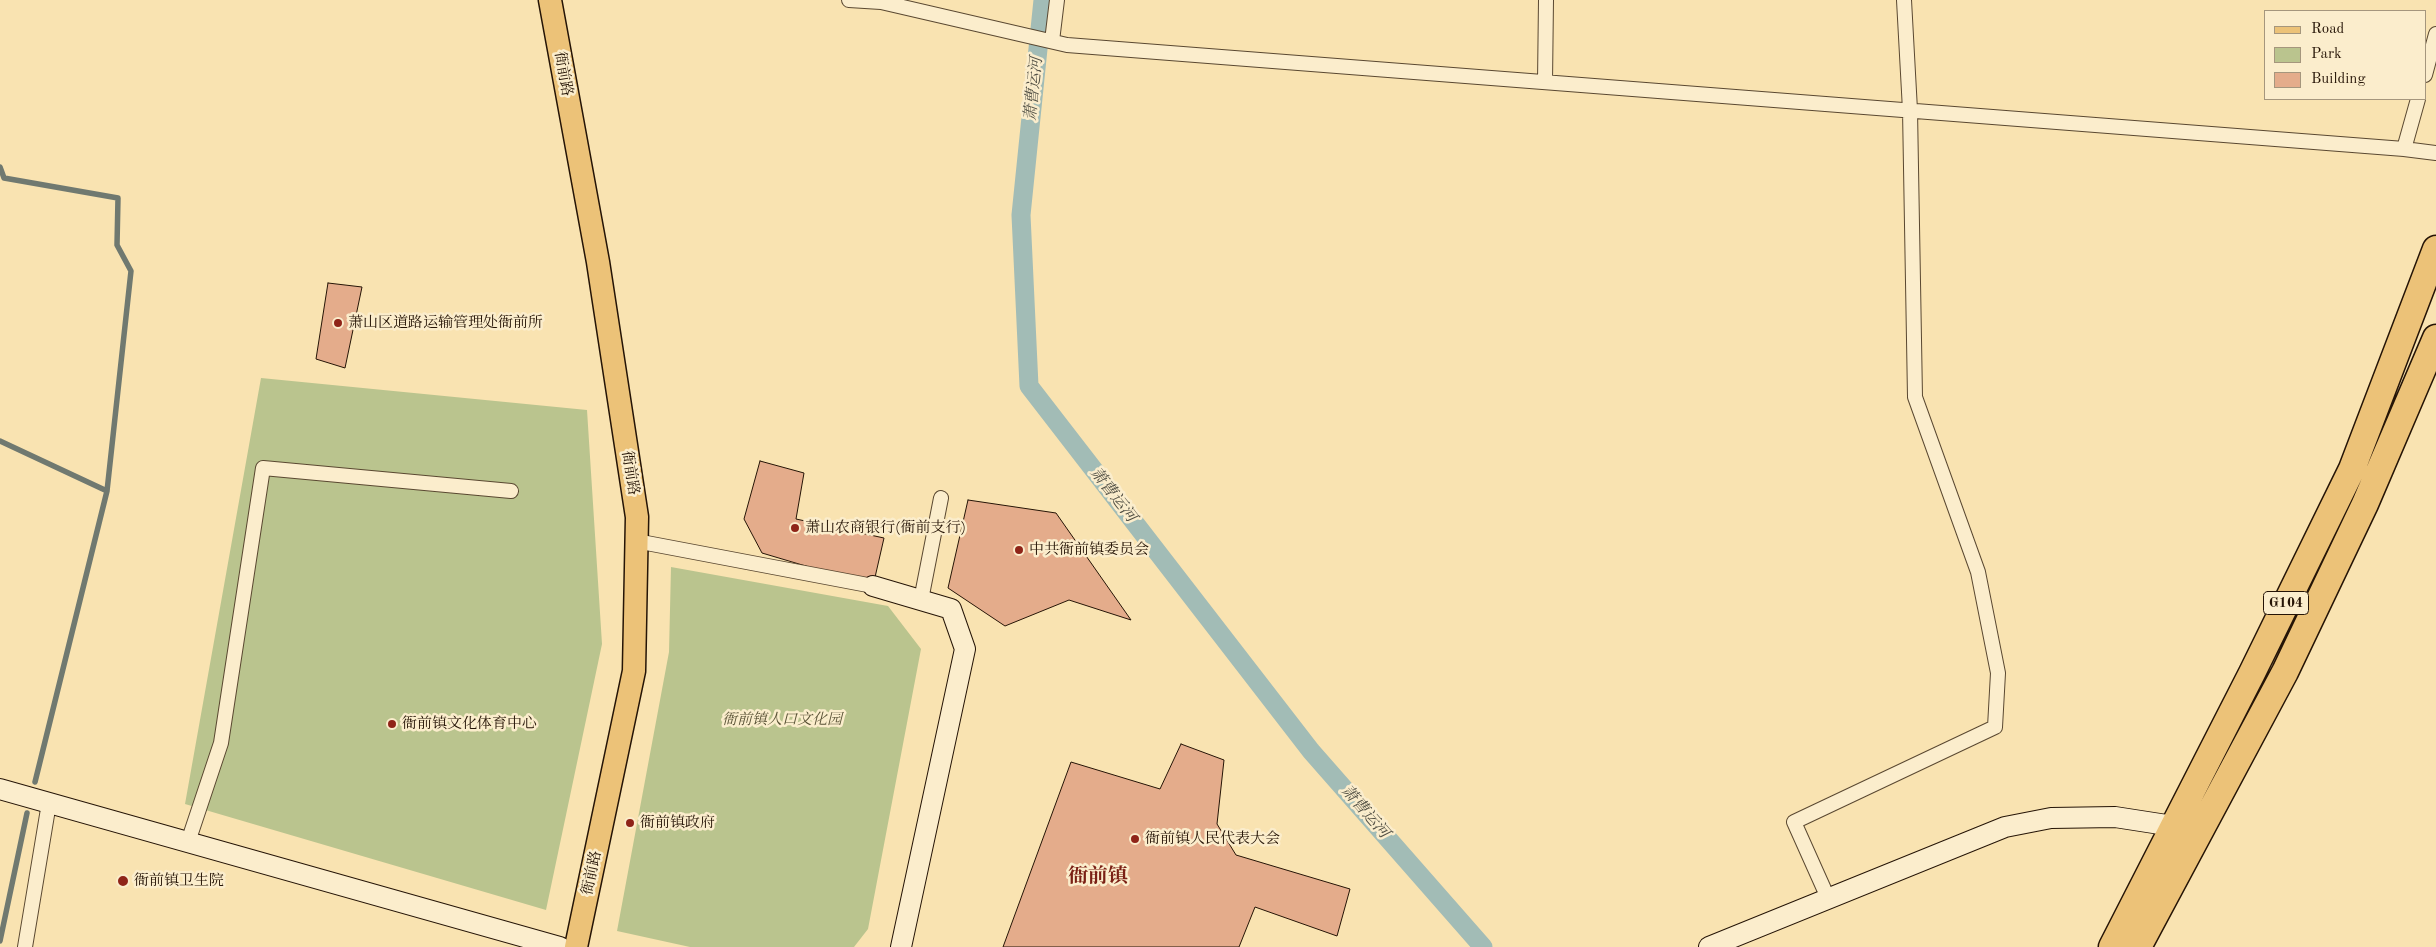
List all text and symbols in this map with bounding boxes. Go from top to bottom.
legend [2264,10,2426,100]
text: Road [2311,22,2344,37]
text: Park [2311,47,2342,62]
street label: 衙前路 [550,50,576,98]
water label: 萧曹运河 [1021,56,1047,122]
text: Building [2311,72,2366,87]
place label: 萧山区道路运输管理处衙前所 [348,314,543,332]
marker: 萧山区道路运输管理处衙前所 [332,317,344,329]
street label: 衙前路 [618,449,642,497]
water label: 萧曹运河 [1086,464,1140,526]
place label: 萧山农商银行(衙前支行) [805,519,966,537]
marker: 萧山农商银行(衙前支行) [789,522,801,534]
place label: 中共衙前镇委员会 [1029,541,1149,559]
marker: 中共衙前镇委员会 [1013,544,1025,556]
road number: G104 [2264,592,2308,614]
park label: 衙前镇人口文化园 [722,711,842,729]
place label: 衙前镇文化体育中心 [402,715,537,733]
marker: 衙前镇文化体育中心 [386,718,398,730]
water label: 萧曹运河 [1337,782,1393,842]
place label: 衙前镇政府 [640,814,715,832]
marker: 衙前镇政府 [624,817,636,829]
place label: 衙前镇人民代表大会 [1145,830,1280,848]
marker: 衙前镇人民代表大会 [1129,833,1141,845]
street label: 衙前路 [579,849,605,897]
district label: 衙前镇 [1068,865,1128,889]
place label: 衙前镇卫生院 [134,872,224,890]
marker: 衙前镇卫生院 [116,874,130,888]

